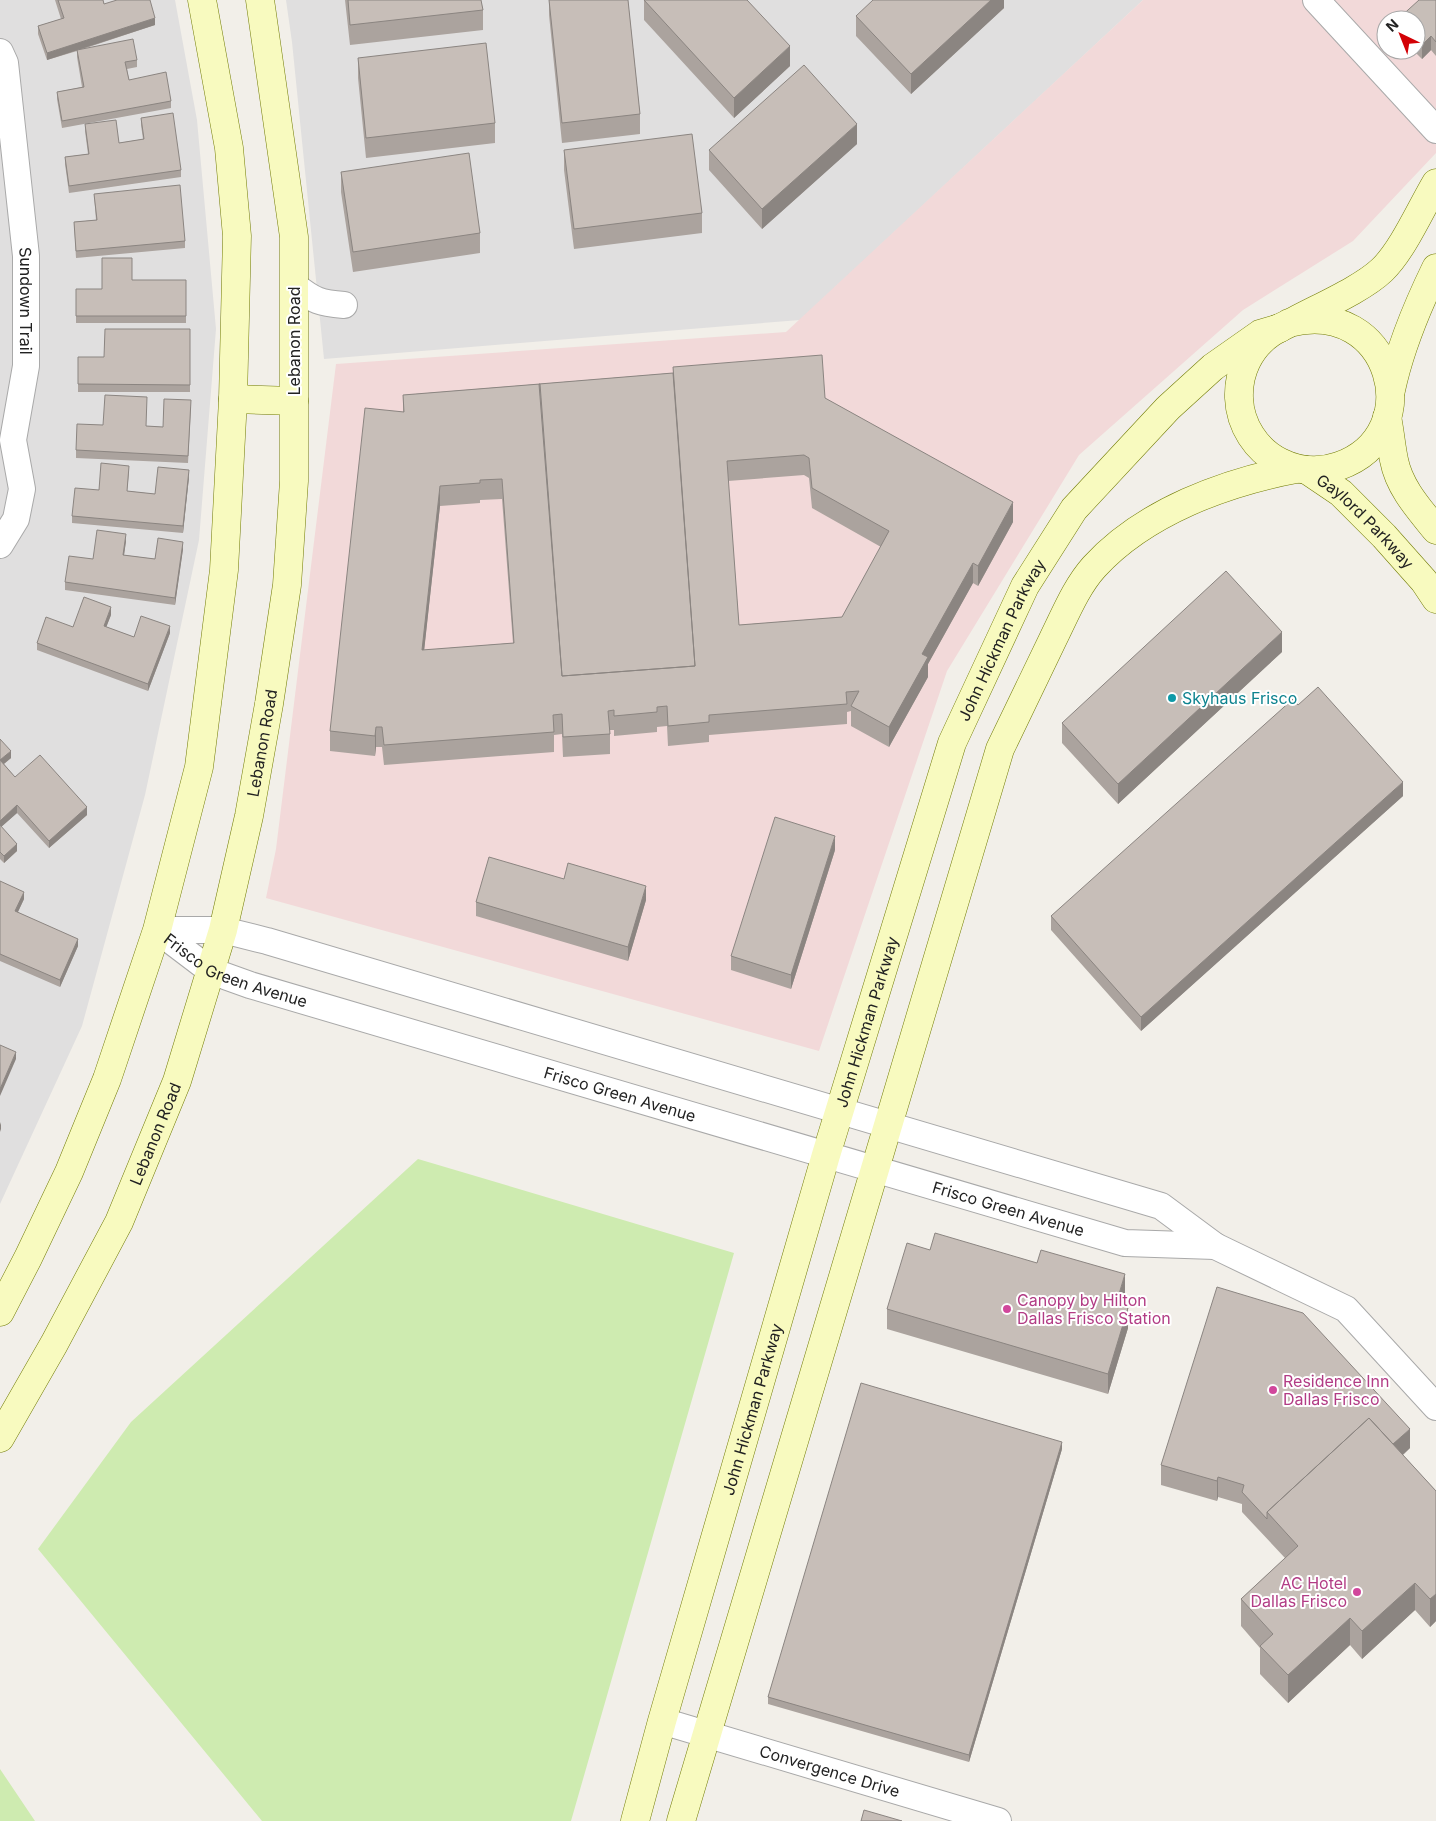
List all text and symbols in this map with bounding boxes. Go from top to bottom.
north arrow [1376,10,1426,60]
text: N [1382,15,1401,35]
street label: Sundown Trail [15,246,36,355]
street label: Lebanon Road [284,287,304,395]
street label: Gaylord Parkway [1313,469,1418,573]
street label: John Hickman Parkway [954,555,1050,724]
street label: Lebanon Road [243,688,281,798]
place label: Skyhaus Frisco [1182,688,1297,708]
marker: Skyhaus Frisco [1166,692,1178,704]
street label: Frisco Green Avenue [160,929,310,1011]
street label: John Hickman Parkway [831,934,902,1110]
street label: Frisco Green Avenue [542,1062,698,1126]
street label: Lebanon Road [125,1080,185,1188]
street label: Frisco Green Avenue [930,1177,1087,1240]
place label: Canopy by Hilton Dallas Frisco Station [1017,1290,1171,1328]
marker: Canopy by Hilton Dallas Frisco Station [1001,1303,1013,1315]
street label: John Hickman Parkway [718,1321,787,1498]
place label: Residence Inn Dallas Frisco [1283,1371,1389,1409]
marker: Residence Inn Dallas Frisco [1267,1384,1279,1396]
place label: AC Hotel Dallas Frisco [1250,1573,1347,1611]
marker: AC Hotel Dallas Frisco [1351,1586,1363,1598]
street label: Convergence Drive [757,1741,902,1801]

